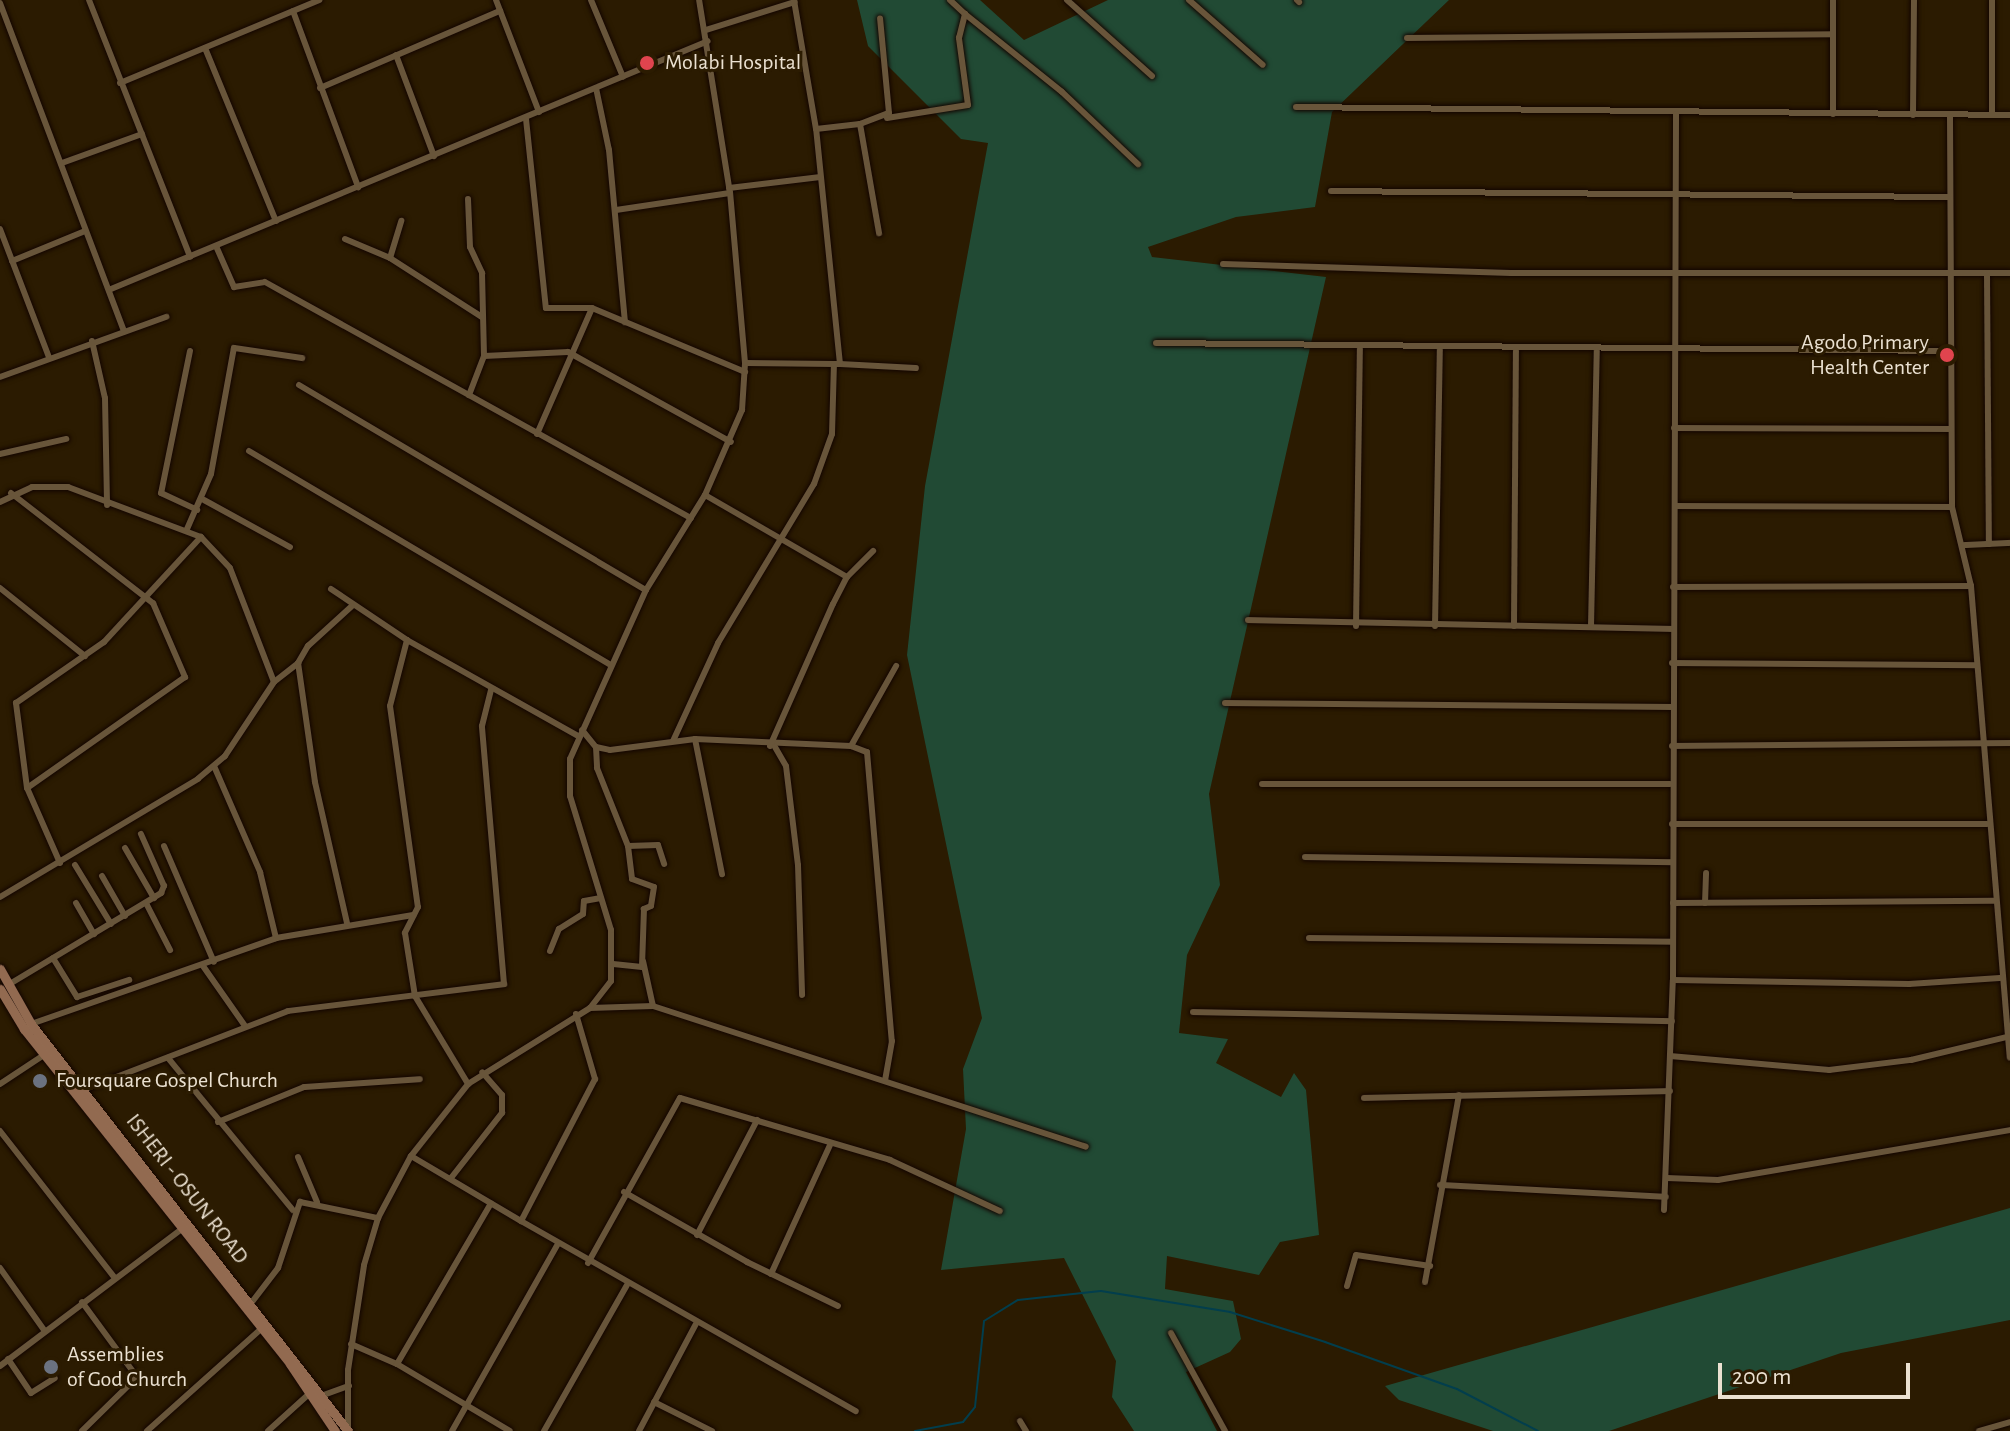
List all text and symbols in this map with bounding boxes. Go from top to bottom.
place label: Molabi Hospital [665,50,801,76]
marker: Molabi Hospital [636,52,658,74]
place label: Agodo Primary Health Center [1801,329,1929,380]
marker: Agodo Primary Health Center [1936,344,1958,366]
place label: Foursquare Gospel Church [56,1068,278,1094]
marker: Foursquare Gospel Church [31,1072,49,1090]
street label: ISHERI - OSUN ROAD [120,1109,254,1269]
place label: Assemblies of God Church [67,1341,187,1392]
scale bar [1722,1347,1914,1397]
marker: Assemblies of God Church [42,1358,60,1376]
text: 200 m [1732,1365,1791,1389]

